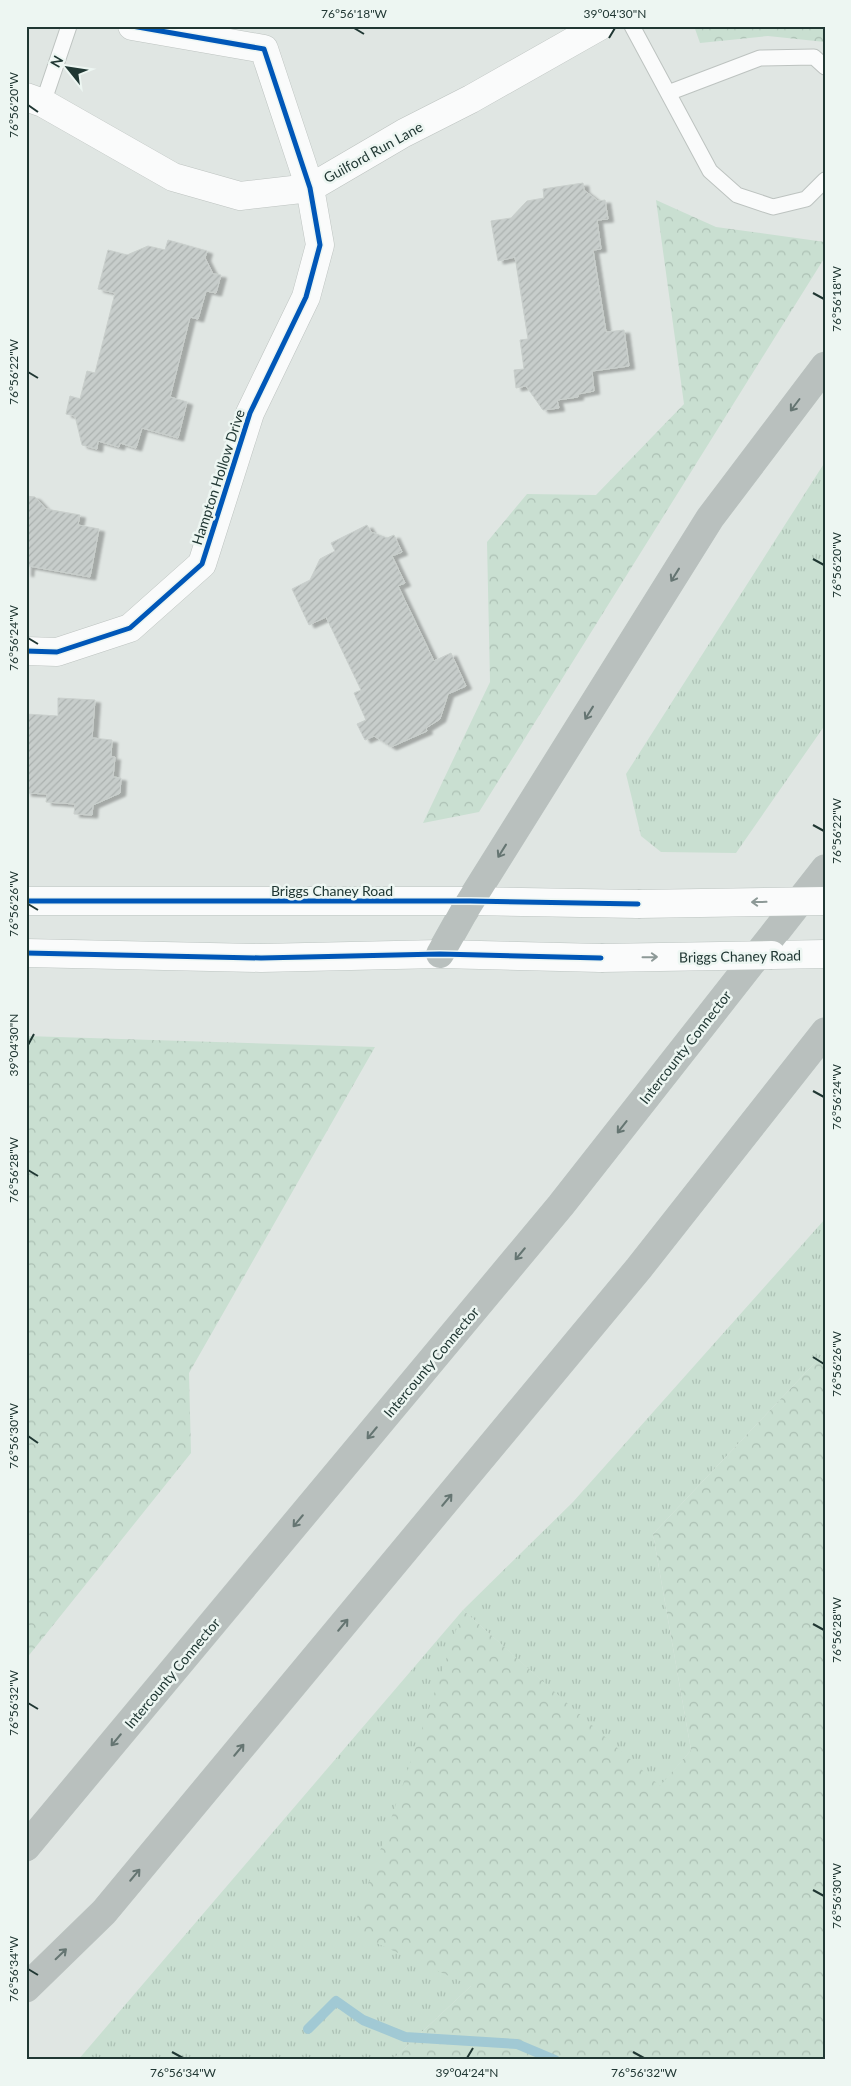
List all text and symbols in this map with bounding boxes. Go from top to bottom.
text: 76°56'18"W [321,6,388,21]
text: 39°04'30"N [584,6,646,21]
north arrow [42,42,92,92]
text: N [46,52,66,70]
text: 76°56'20"W [6,71,21,138]
street label: Guilford Run Lane [321,118,425,186]
text: 76°56'18"W [829,265,844,332]
text: 76°56'22"W [6,338,21,405]
one-way arrow [790,398,801,411]
street label: Hampton Hollow Drive [188,407,248,547]
text: 76°56'20"W [829,531,844,598]
one-way arrow [669,568,679,582]
text: 76°56'24"W [6,604,21,671]
one-way arrow [583,706,594,720]
text: 76°56'22"W [829,797,844,864]
one-way arrow [497,843,507,857]
text: 76°56'26"W [6,870,21,937]
street label: Briggs Chaney Road [271,882,393,899]
one-way arrow [751,897,767,907]
street label: Briggs Chaney Road [679,946,801,966]
one-way arrow [642,952,658,962]
street label: Intercounty Connector [635,987,735,1107]
text: 39°04'30"N [6,1014,21,1076]
text: 76°56'24"W [829,1063,844,1130]
one-way arrow [616,1120,627,1133]
text: 76°56'28"W [6,1136,21,1203]
one-way arrow [515,1247,526,1260]
street label: Intercounty Connector [380,1303,482,1421]
text: 76°56'26"W [829,1330,844,1397]
text: 76°56'30"W [6,1402,21,1469]
one-way arrow [366,1426,377,1439]
one-way arrow [441,1493,453,1506]
one-way arrow [293,1514,304,1527]
text: 76°56'28"W [829,1596,844,1663]
street label: Intercounty Connector [121,1614,223,1732]
one-way arrow [338,1618,349,1631]
text: 76°56'32"W [6,1669,21,1736]
one-way arrow [111,1733,122,1746]
one-way arrow [234,1743,245,1756]
text: 76°56'30"W [829,1862,844,1929]
one-way arrow [130,1868,141,1881]
text: 76°56'34"W [6,1935,21,2002]
one-way arrow [55,1948,67,1960]
text: 76°56'34"W [150,2065,217,2080]
text: 39°04'24"N [436,2065,498,2080]
text: 76°56'32"W [611,2065,678,2080]

